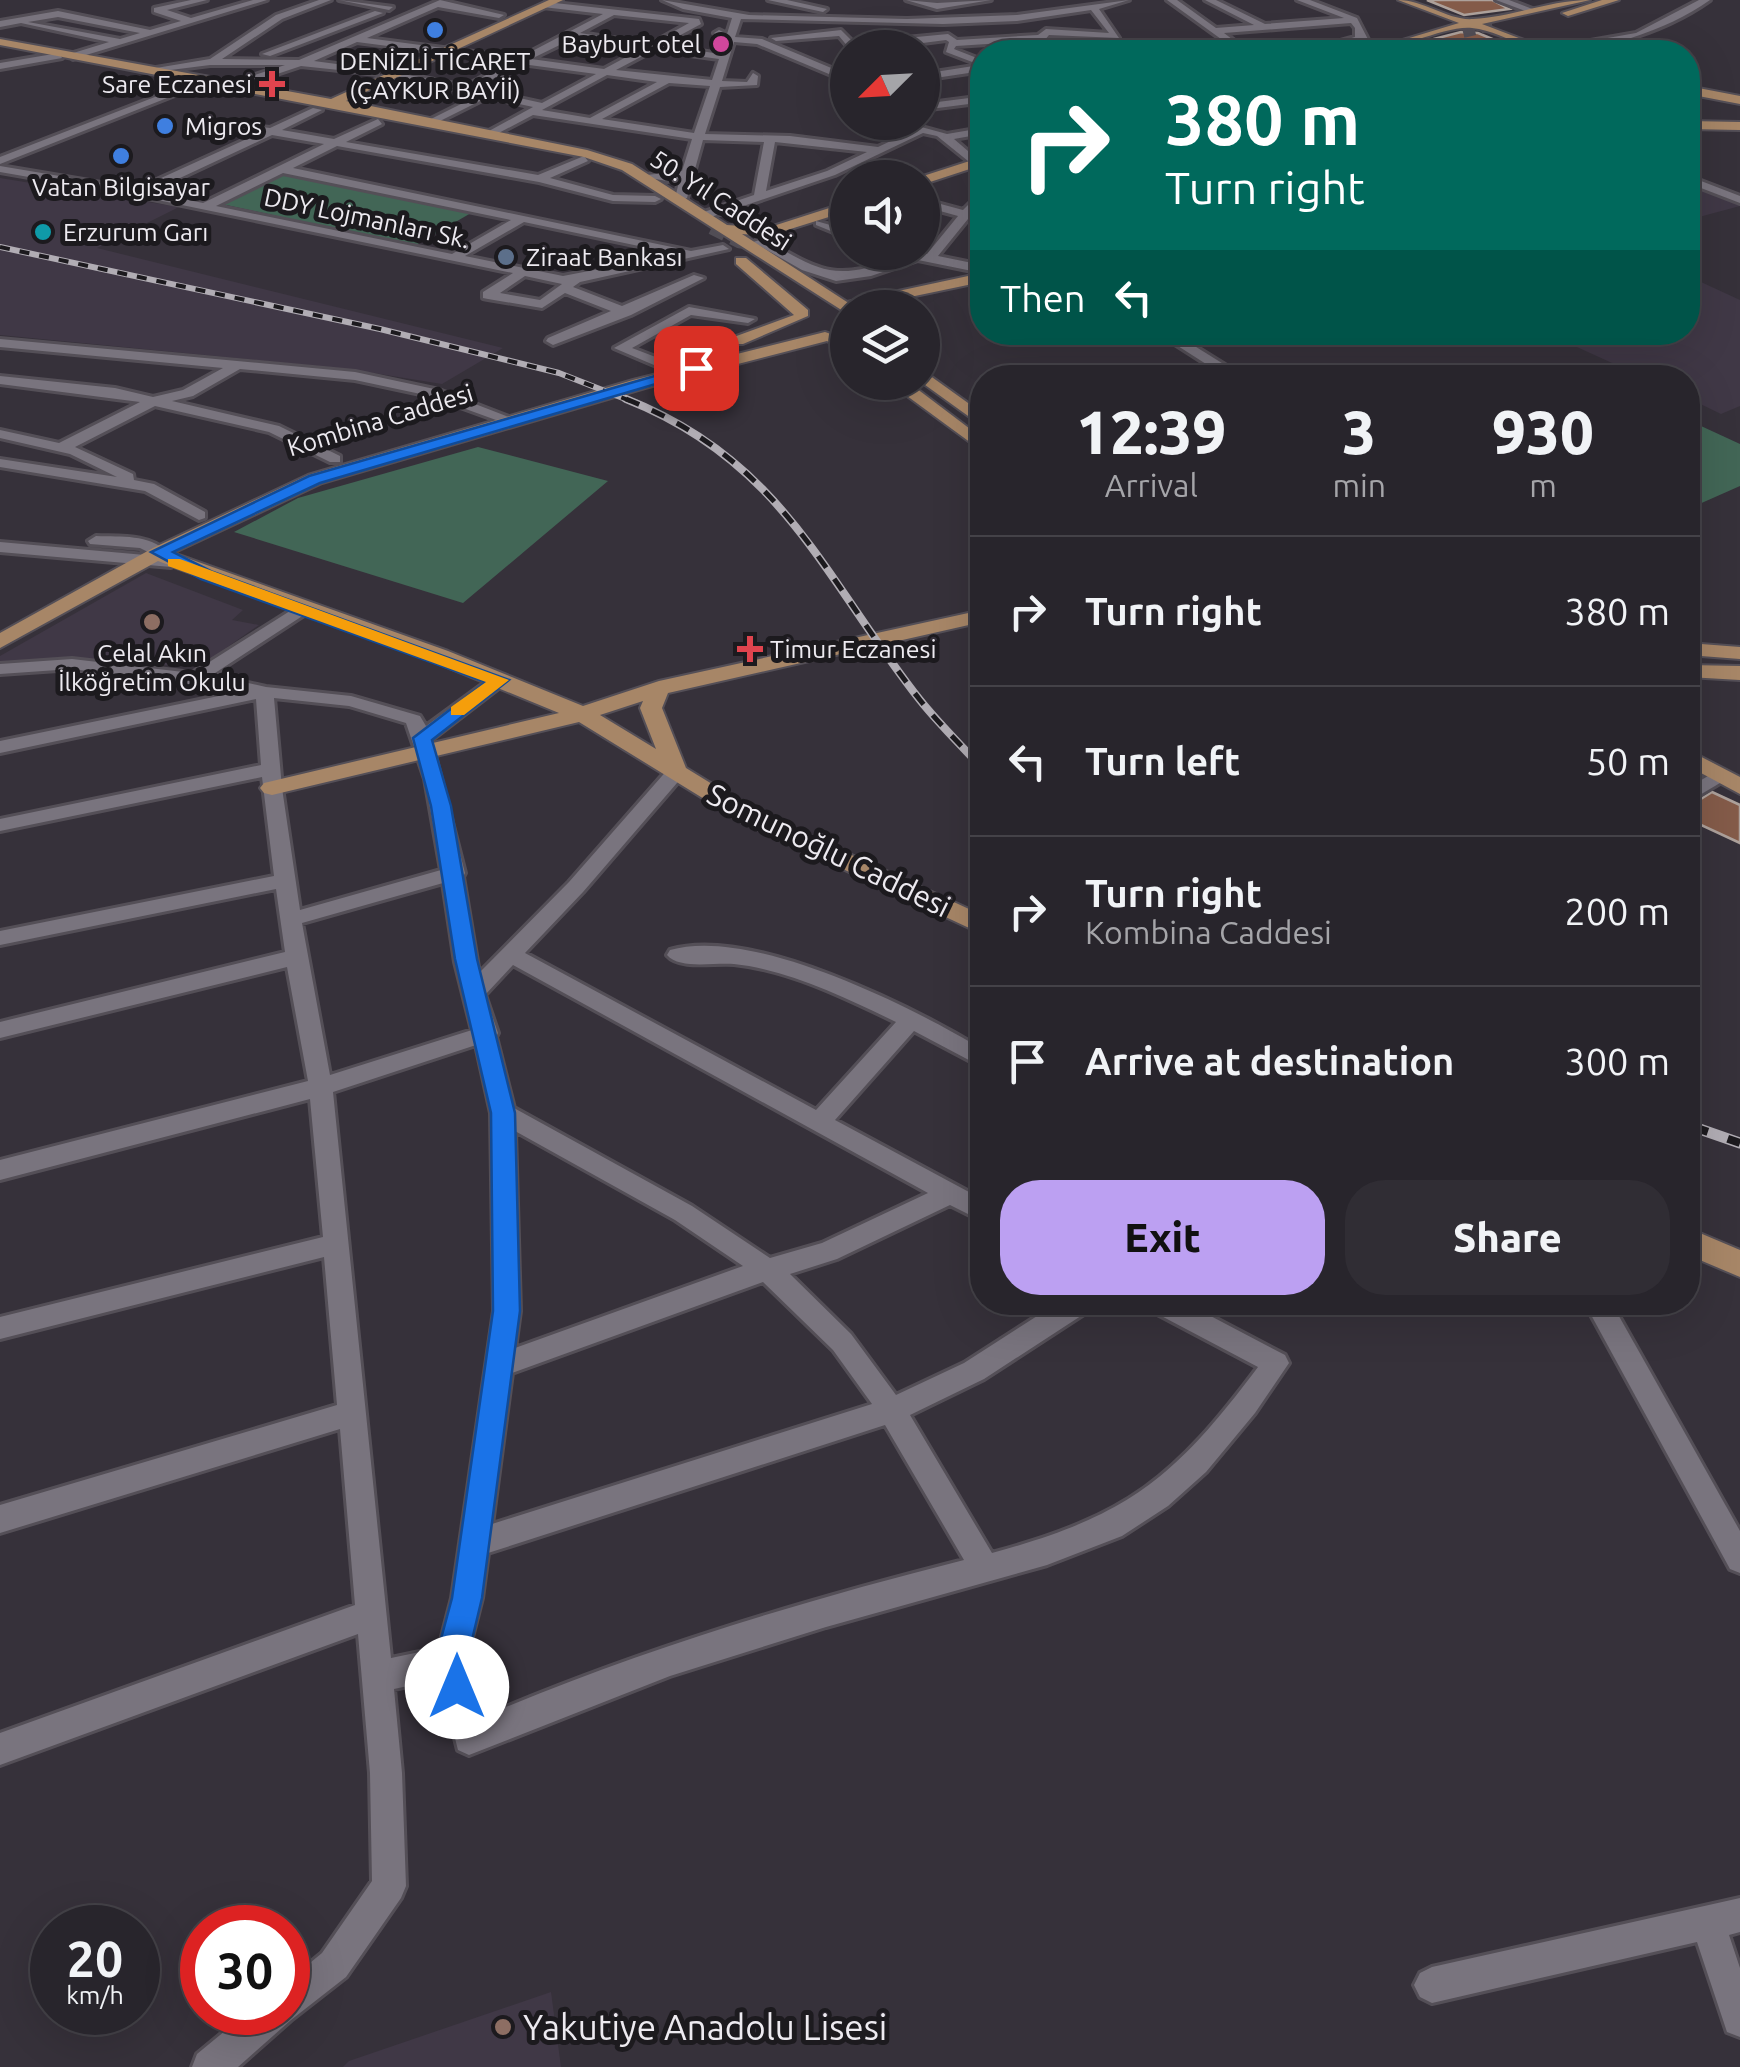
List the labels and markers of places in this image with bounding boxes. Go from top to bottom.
marker: DENİZLİ TİCARET (ÇAYKUR BAYİİ) [424,19,446,41]
place label: Bayburt otel [562,30,701,58]
marker: Bayburt otel [710,33,732,55]
place label: DENİZLİ TİCARET (ÇAYKUR BAYİİ) [340,47,531,104]
place label: Sare Eczanesi [102,70,252,98]
marker: Sare Eczanesi [261,73,283,95]
place label: Migros [185,112,262,140]
marker: Migros [154,115,176,137]
marker: Vatan Bilgisayar [110,145,132,167]
place label: Vatan Bilgisayar [32,173,210,201]
place label: Erzurum Garı [63,218,208,246]
marker: Erzurum Garı [32,221,54,243]
place label: Ziraat Bankası [526,243,683,271]
marker: Ziraat Bankası [495,246,517,268]
pin [654,326,739,411]
marker: Celal Akın İlköğretim Okulu [141,611,163,633]
place label: Timur Eczanesi [770,635,937,663]
marker: Timur Eczanesi [739,638,761,660]
place label: Celal Akın İlköğretim Okulu [58,639,246,696]
place label: Yakutiye Anadolu Lisesi [523,2007,887,2047]
marker: Yakutiye Anadolu Lisesi [492,2016,514,2038]

